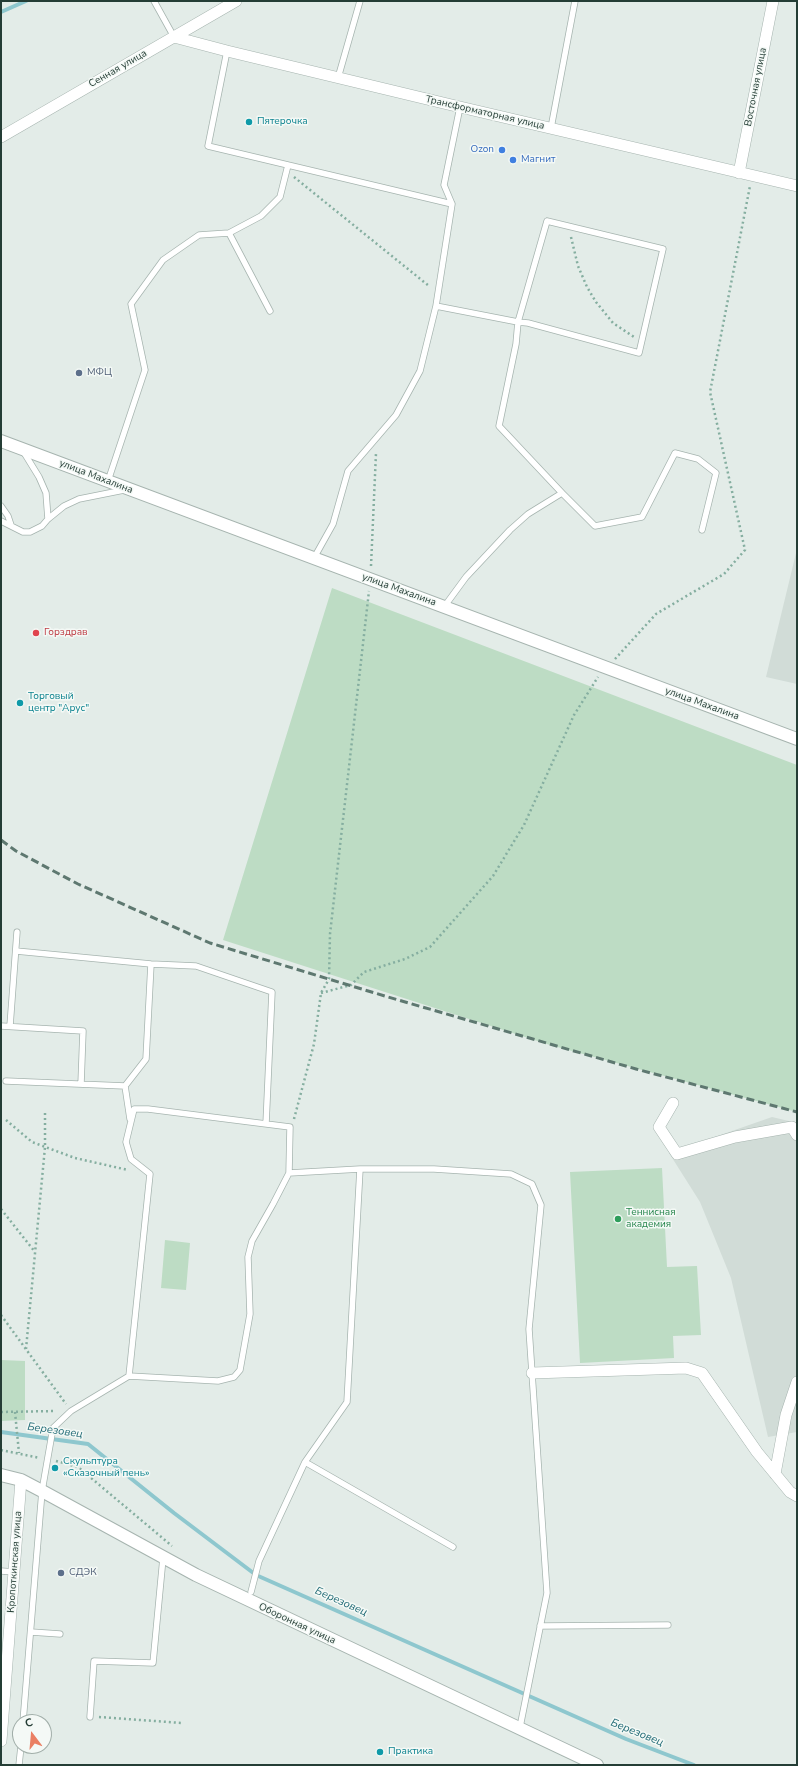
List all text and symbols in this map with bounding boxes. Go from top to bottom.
street label: Восточная улица [742,47,770,127]
street label: Сенная улица [87,48,149,90]
street label: Трансформаторная улица [424,93,546,133]
place label: Пятерочка [257,116,308,128]
marker: Пятерочка [244,117,254,127]
place label: Ozon [471,144,494,156]
marker: Ozon [497,145,507,155]
place label: Магнит [521,154,555,166]
marker: Магнит [508,155,518,165]
place label: МФЦ [87,367,112,379]
marker: МФЦ [74,368,84,378]
street label: улица Махалина [57,457,135,497]
street label: улица Махалина [360,571,438,609]
place label: Горздрав [44,627,88,639]
marker: Горздрав [31,628,41,638]
street label: улица Махалина [663,685,741,723]
place label: Торговый центр "Арус" [28,691,89,714]
marker: Торговый центр "Арус" [15,698,25,708]
place label: Теннисная академия [626,1207,676,1230]
marker: Теннисная академия [613,1214,623,1224]
water label: Березовец [26,1421,84,1441]
place label: Скульптура «Сказочный пень» [63,1456,149,1480]
marker: Скульптура «Сказочный пень» [50,1463,60,1473]
street label: Кропоткинская улица [5,1511,25,1613]
place label: СДЭК [69,1567,97,1579]
marker: СДЭК [56,1568,66,1578]
water label: Березовец [313,1585,369,1619]
street label: Оборонная улица [257,1601,337,1647]
north arrow [12,1714,52,1754]
text: С [23,1715,34,1731]
water label: Березовец [609,1716,665,1750]
place label: Практика [388,1746,433,1758]
marker: Практика [375,1747,385,1757]

